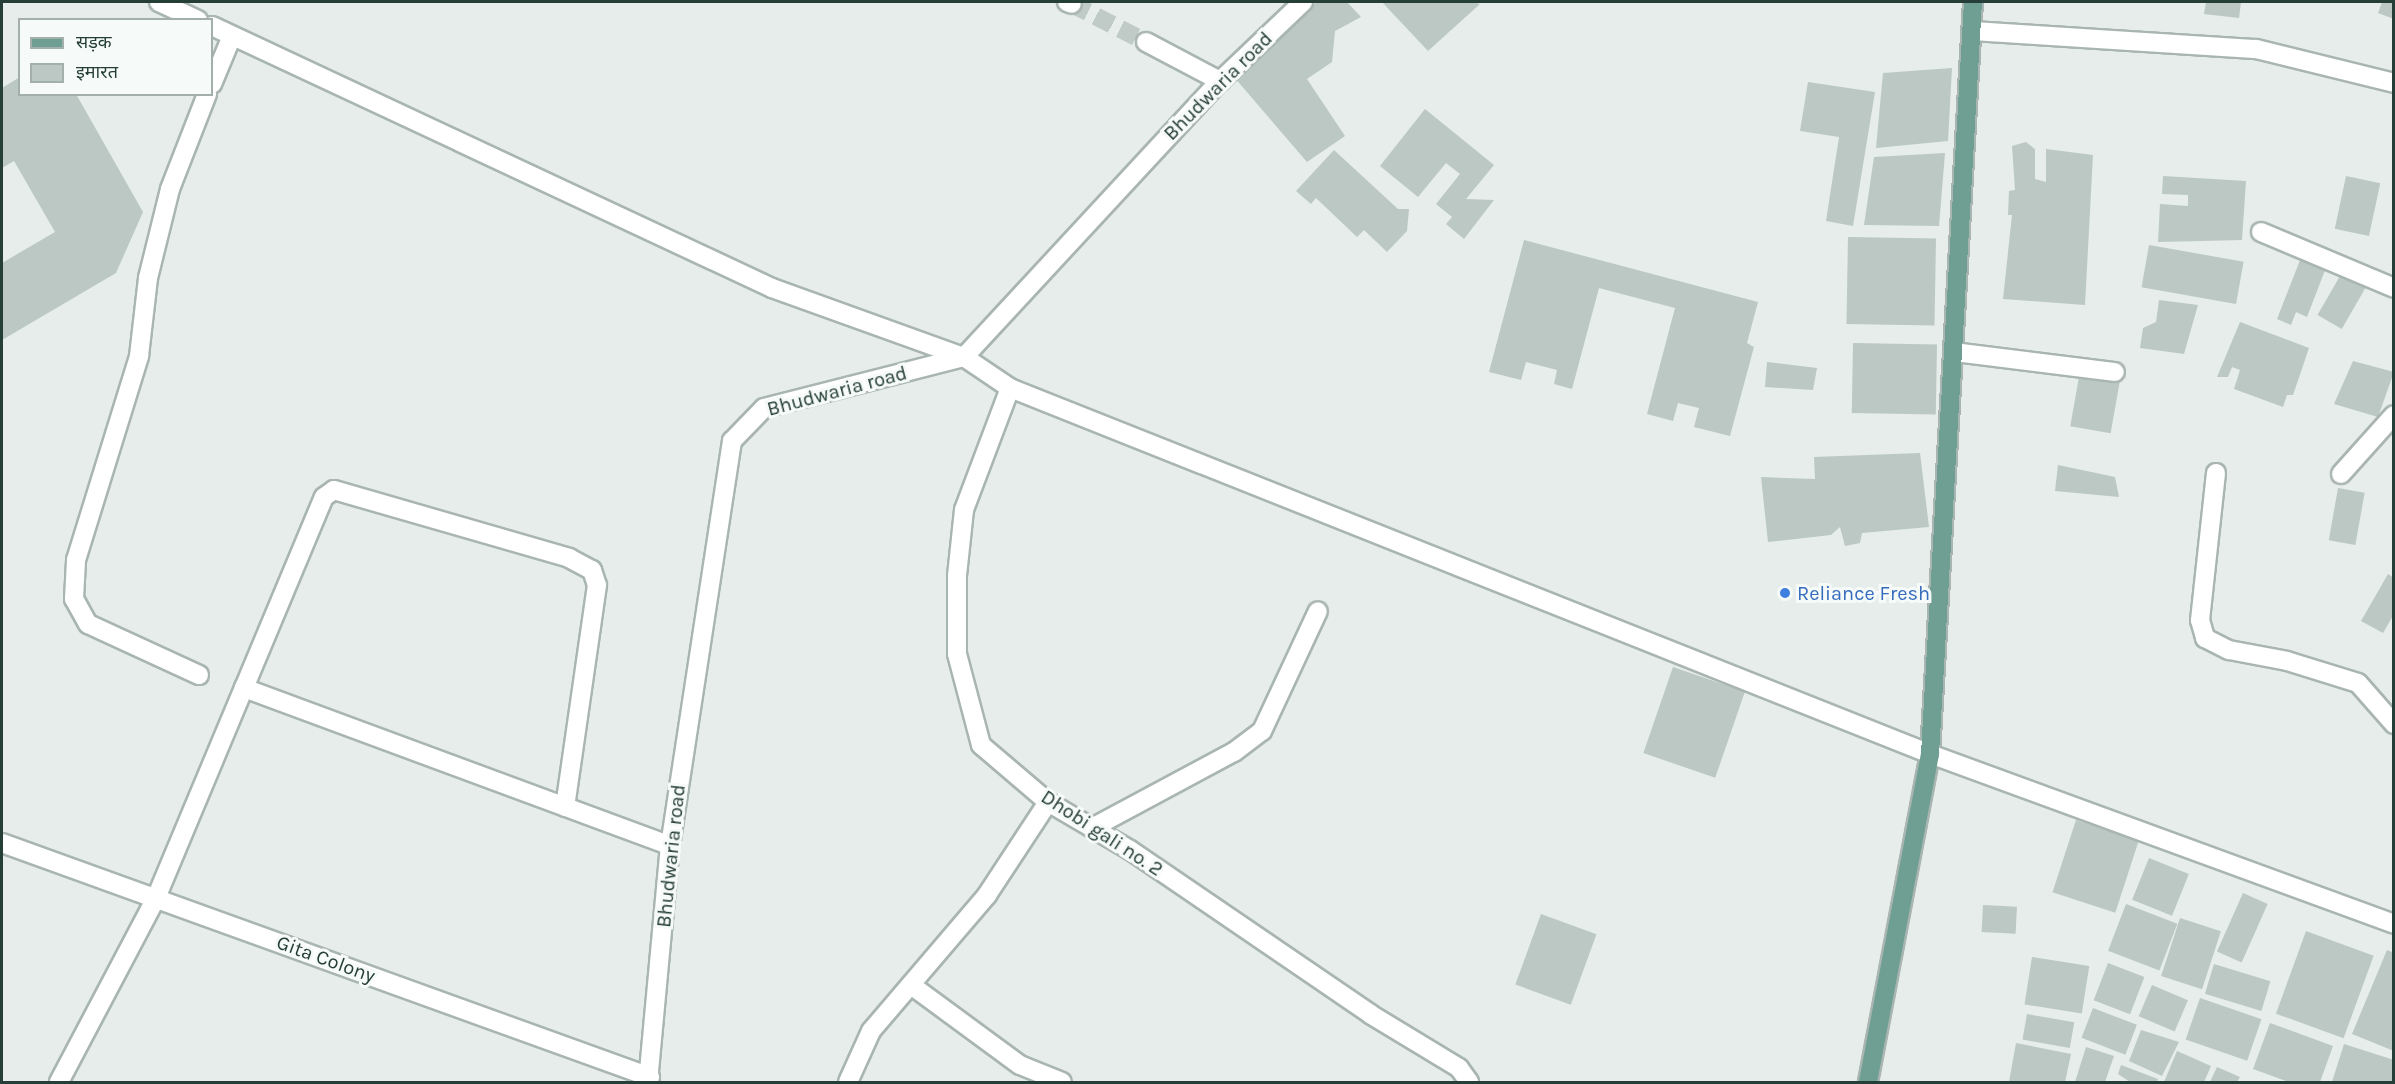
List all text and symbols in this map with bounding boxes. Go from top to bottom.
legend [18,18,213,96]
street label: Bhudwaria road [1159,27,1277,145]
text: सड़क [76,31,112,53]
text: इमारत [76,61,118,83]
street label: Bhudwaria road [764,361,910,421]
place label: Reliance Fresh [1797,581,1930,605]
marker: Reliance Fresh [1778,586,1792,600]
street label: Bhudwaria road [652,783,690,929]
street label: Dhobi gali no. 2 [1037,785,1167,881]
street label: Gita Colony [273,930,379,988]

